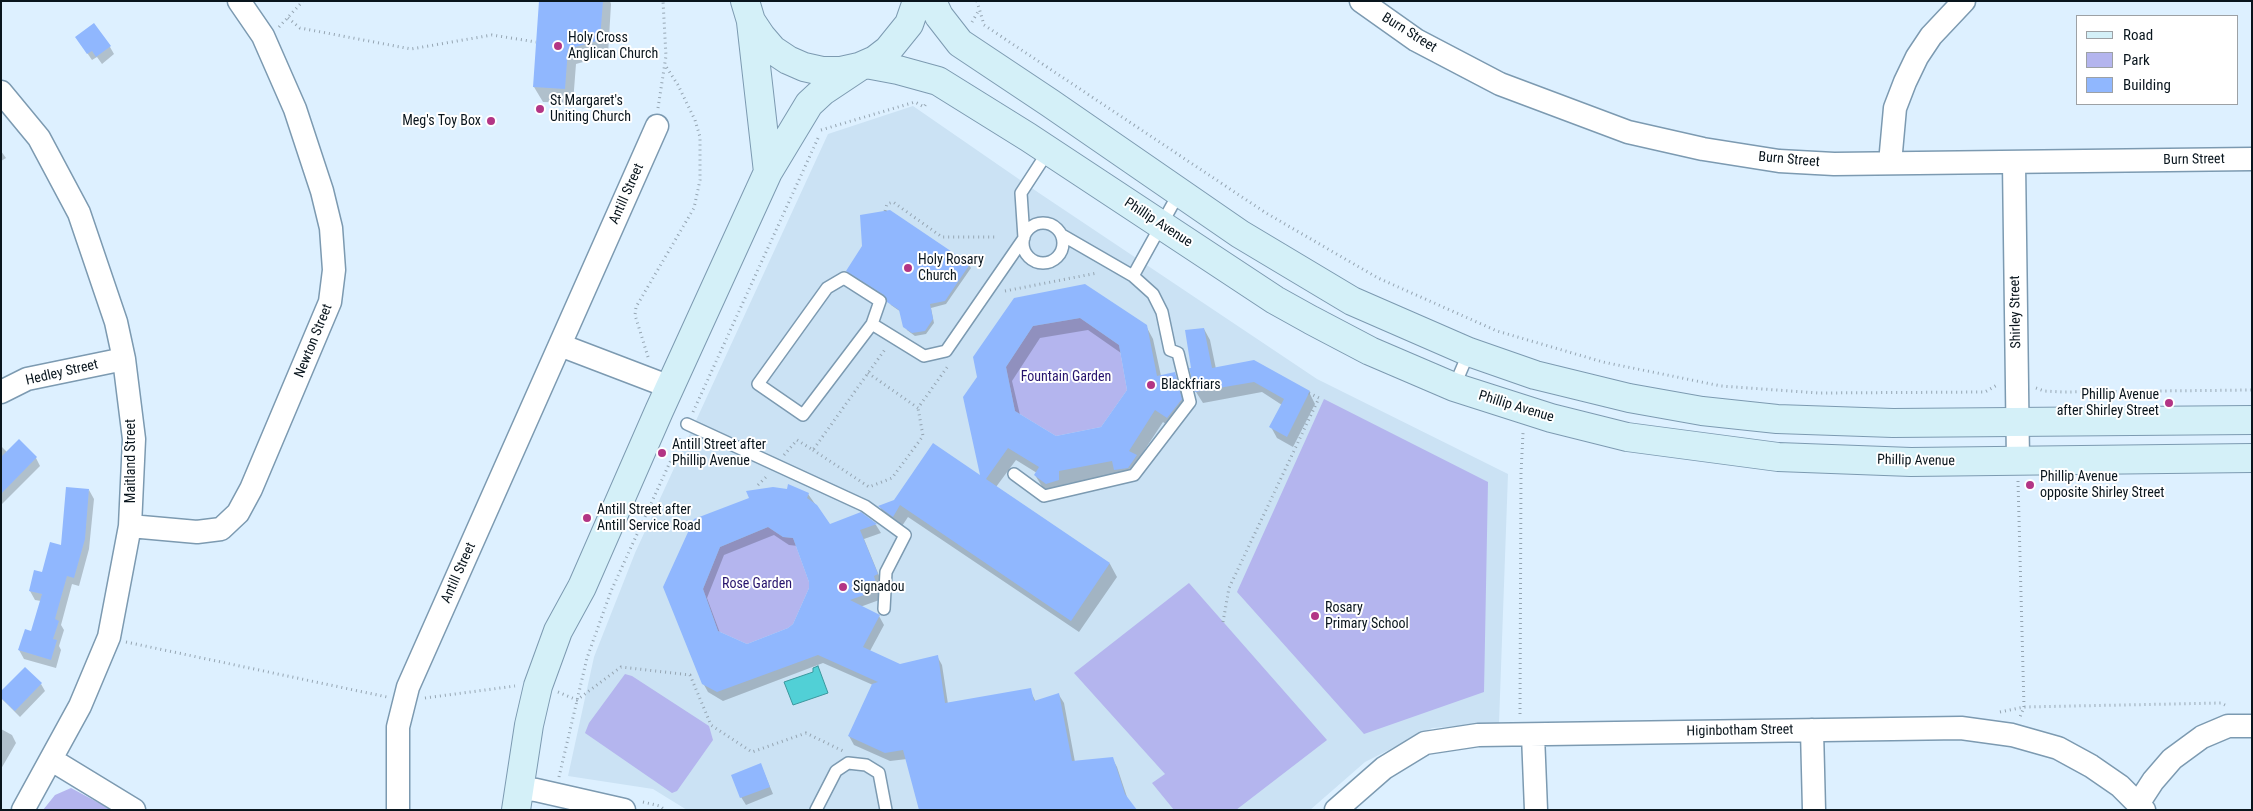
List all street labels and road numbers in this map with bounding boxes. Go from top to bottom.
street label: Burn Street [1378,10,1440,56]
street label: Burn Street [1758,149,1820,171]
street label: Burn Street [2163,151,2225,169]
street label: Antill Street [606,161,648,227]
street label: Phillip Avenue [1121,195,1195,251]
street label: Shirley Street [2007,275,2025,349]
street label: Newton Street [292,302,336,380]
street label: Hedley Street [24,357,100,389]
street label: Phillip Avenue [1476,388,1556,426]
street label: Maitland Street [123,419,139,503]
street label: Phillip Avenue [1877,452,1955,470]
street label: Antill Street [438,540,480,606]
street label: Higinbotham Street [1686,722,1794,740]

